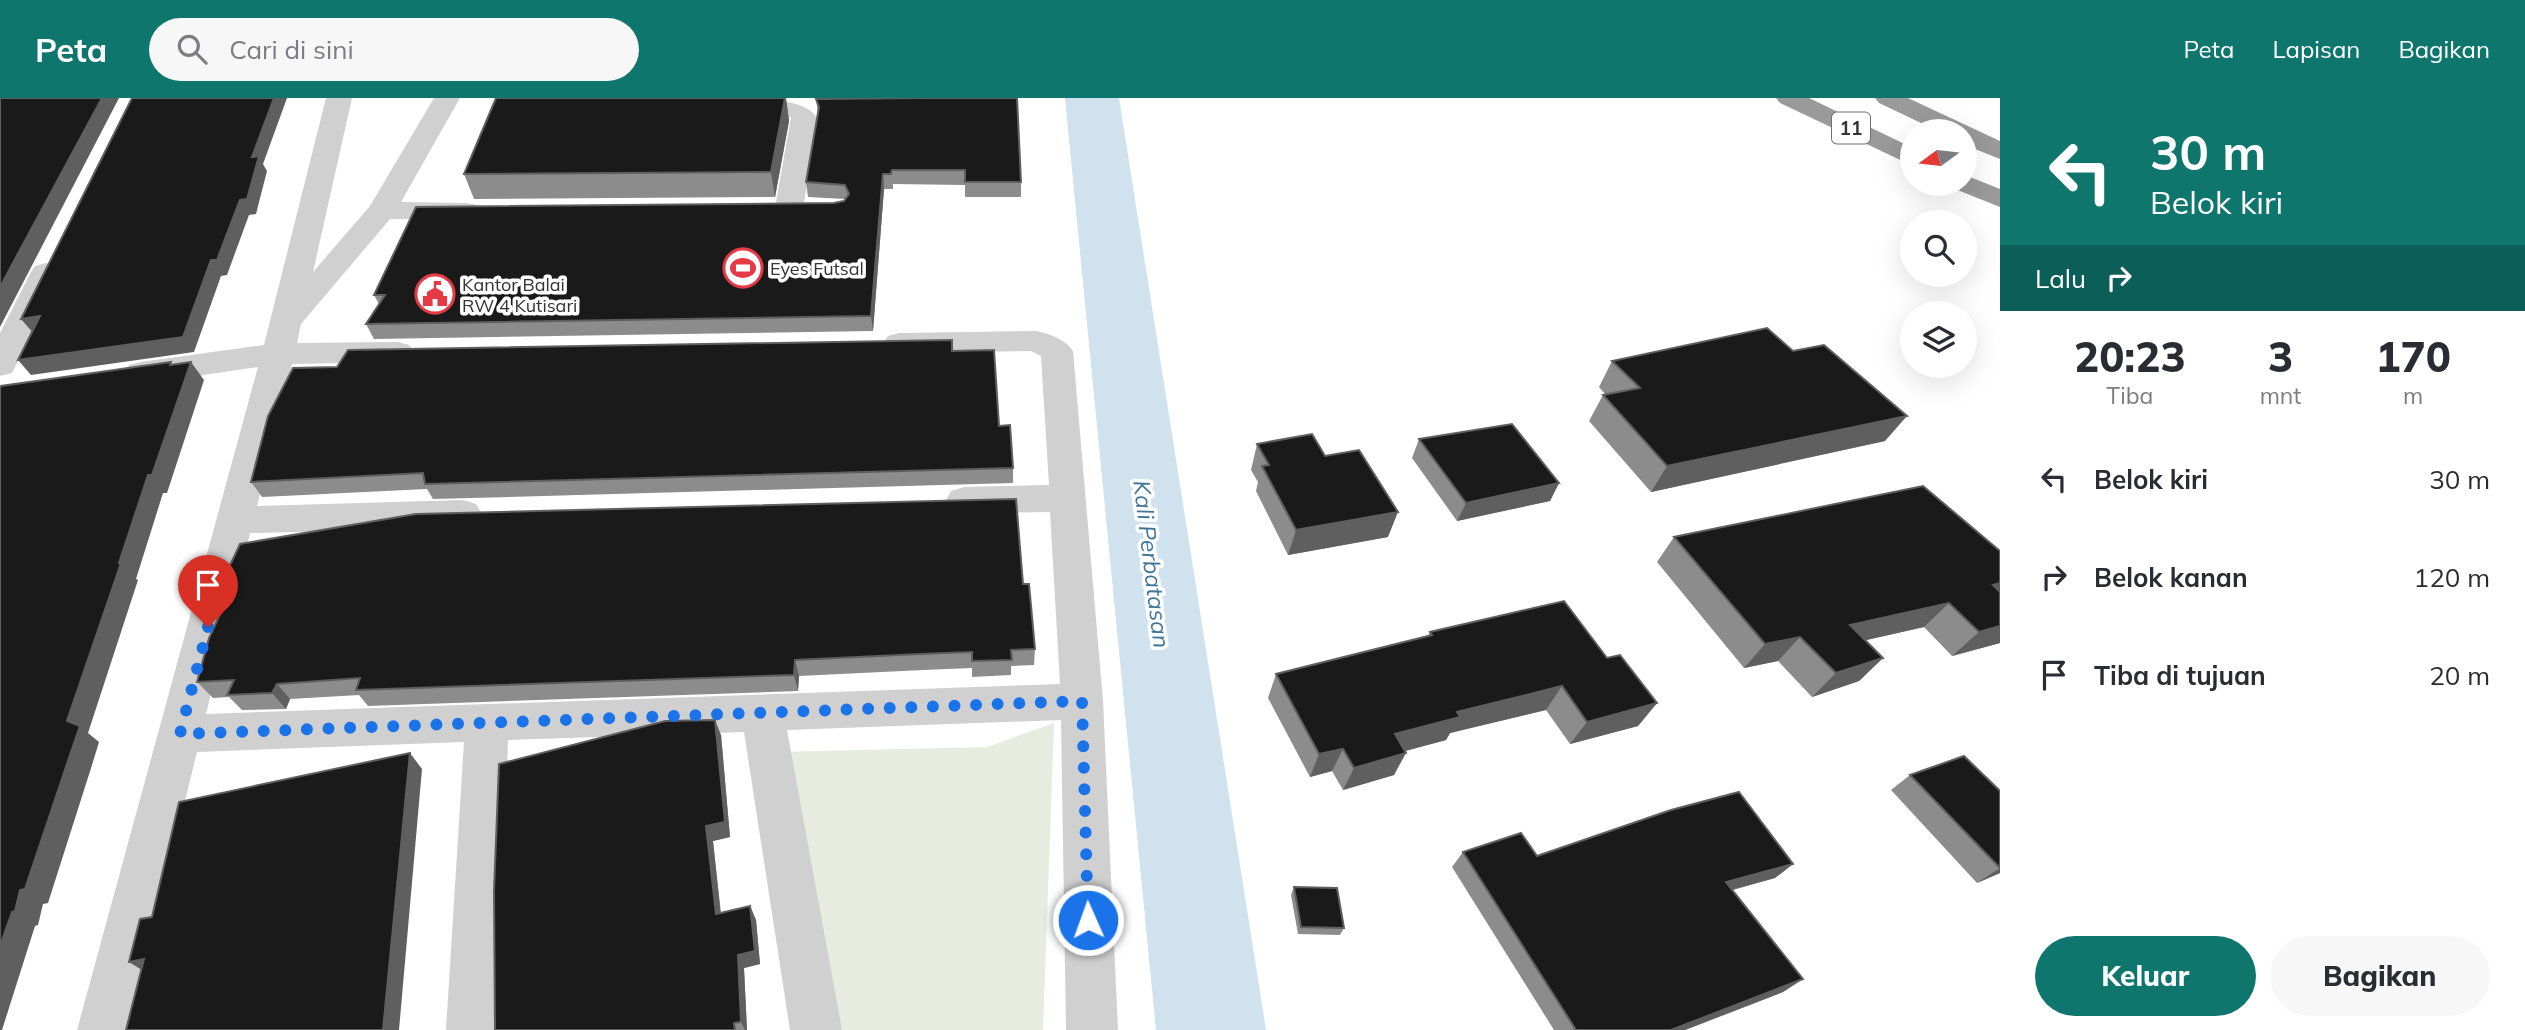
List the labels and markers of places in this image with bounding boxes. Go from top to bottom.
sports icon: Eyes Futsal [722,247,764,289]
place label: Eyes Futsal [770,257,864,280]
public building icon: Kantor Balai RW 4 Kutisari [414,273,456,315]
place label: Kantor Balai RW 4 Kutisari [462,273,577,317]
pin [178,555,238,627]

